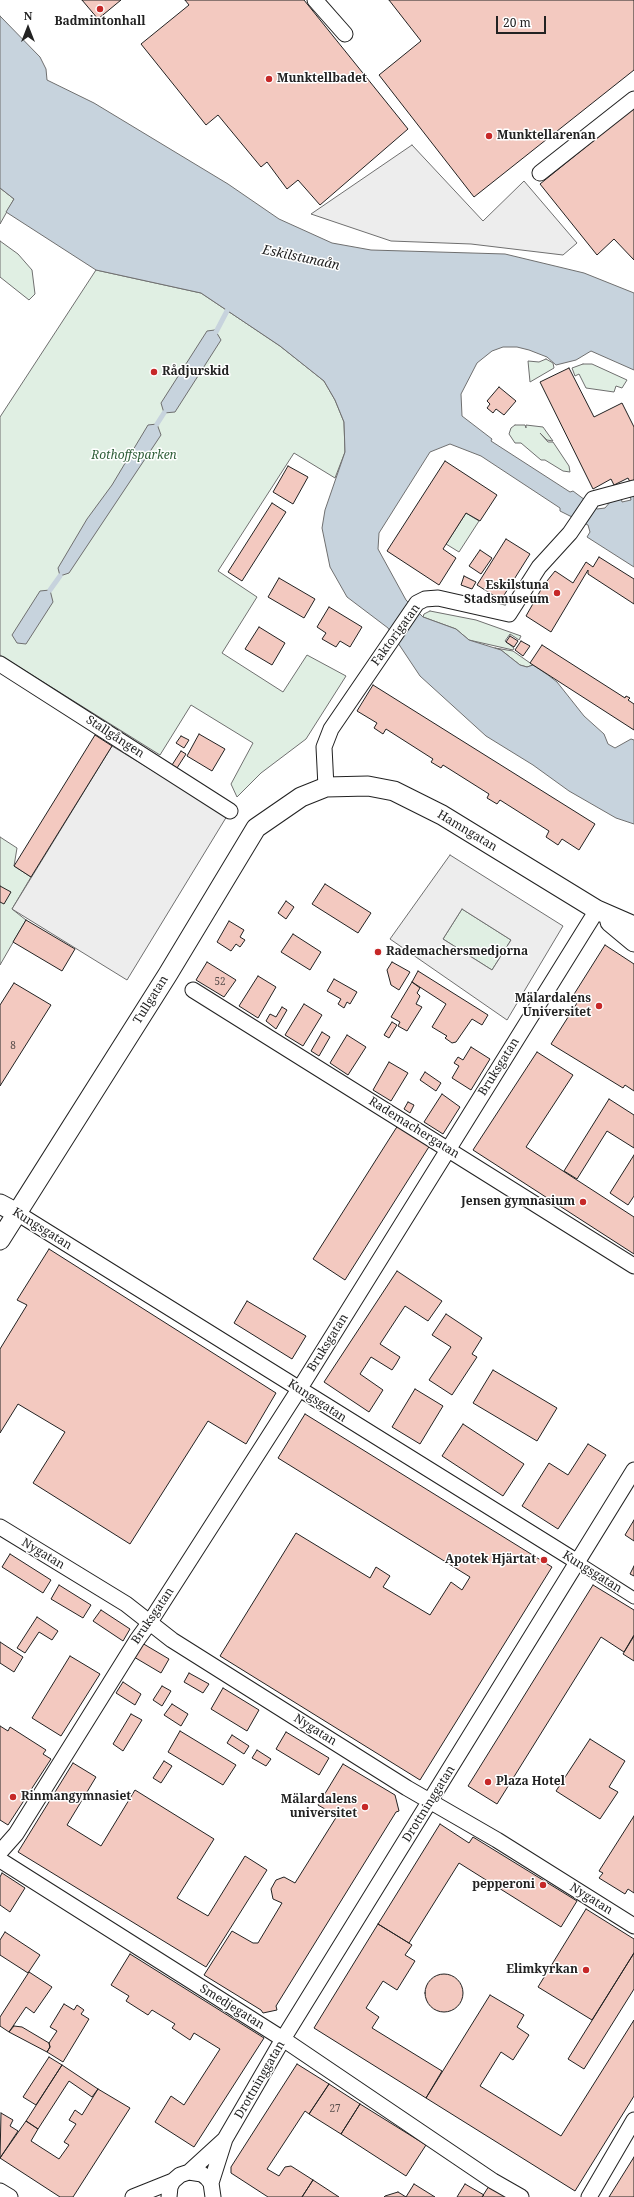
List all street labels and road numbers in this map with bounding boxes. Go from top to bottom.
street label: Faktorigatan [369,601,423,669]
street label: Stallgången [83,713,147,761]
street label: Hamngatan [434,808,500,854]
street label: Tullgatan [130,973,172,1027]
street label: Bruksgatan [476,1035,522,1099]
street label: Rademachergatan [366,1094,462,1162]
street label: Kungsgatan [10,1205,74,1253]
street label: Bruksgatan [305,1311,351,1375]
street label: Kungsgatan [285,1377,349,1425]
street label: Nygatan [19,1536,67,1572]
street label: Kungsgatan [560,1548,624,1596]
street label: Bruksgatan [129,1585,177,1647]
street label: Nygatan [291,1711,339,1749]
street label: Drottninggatan [400,1763,458,1845]
street label: Nygatan [567,1880,615,1918]
street label: Smedjegatan [197,1981,267,2033]
street label: Drottninggatan [232,2039,288,2121]

